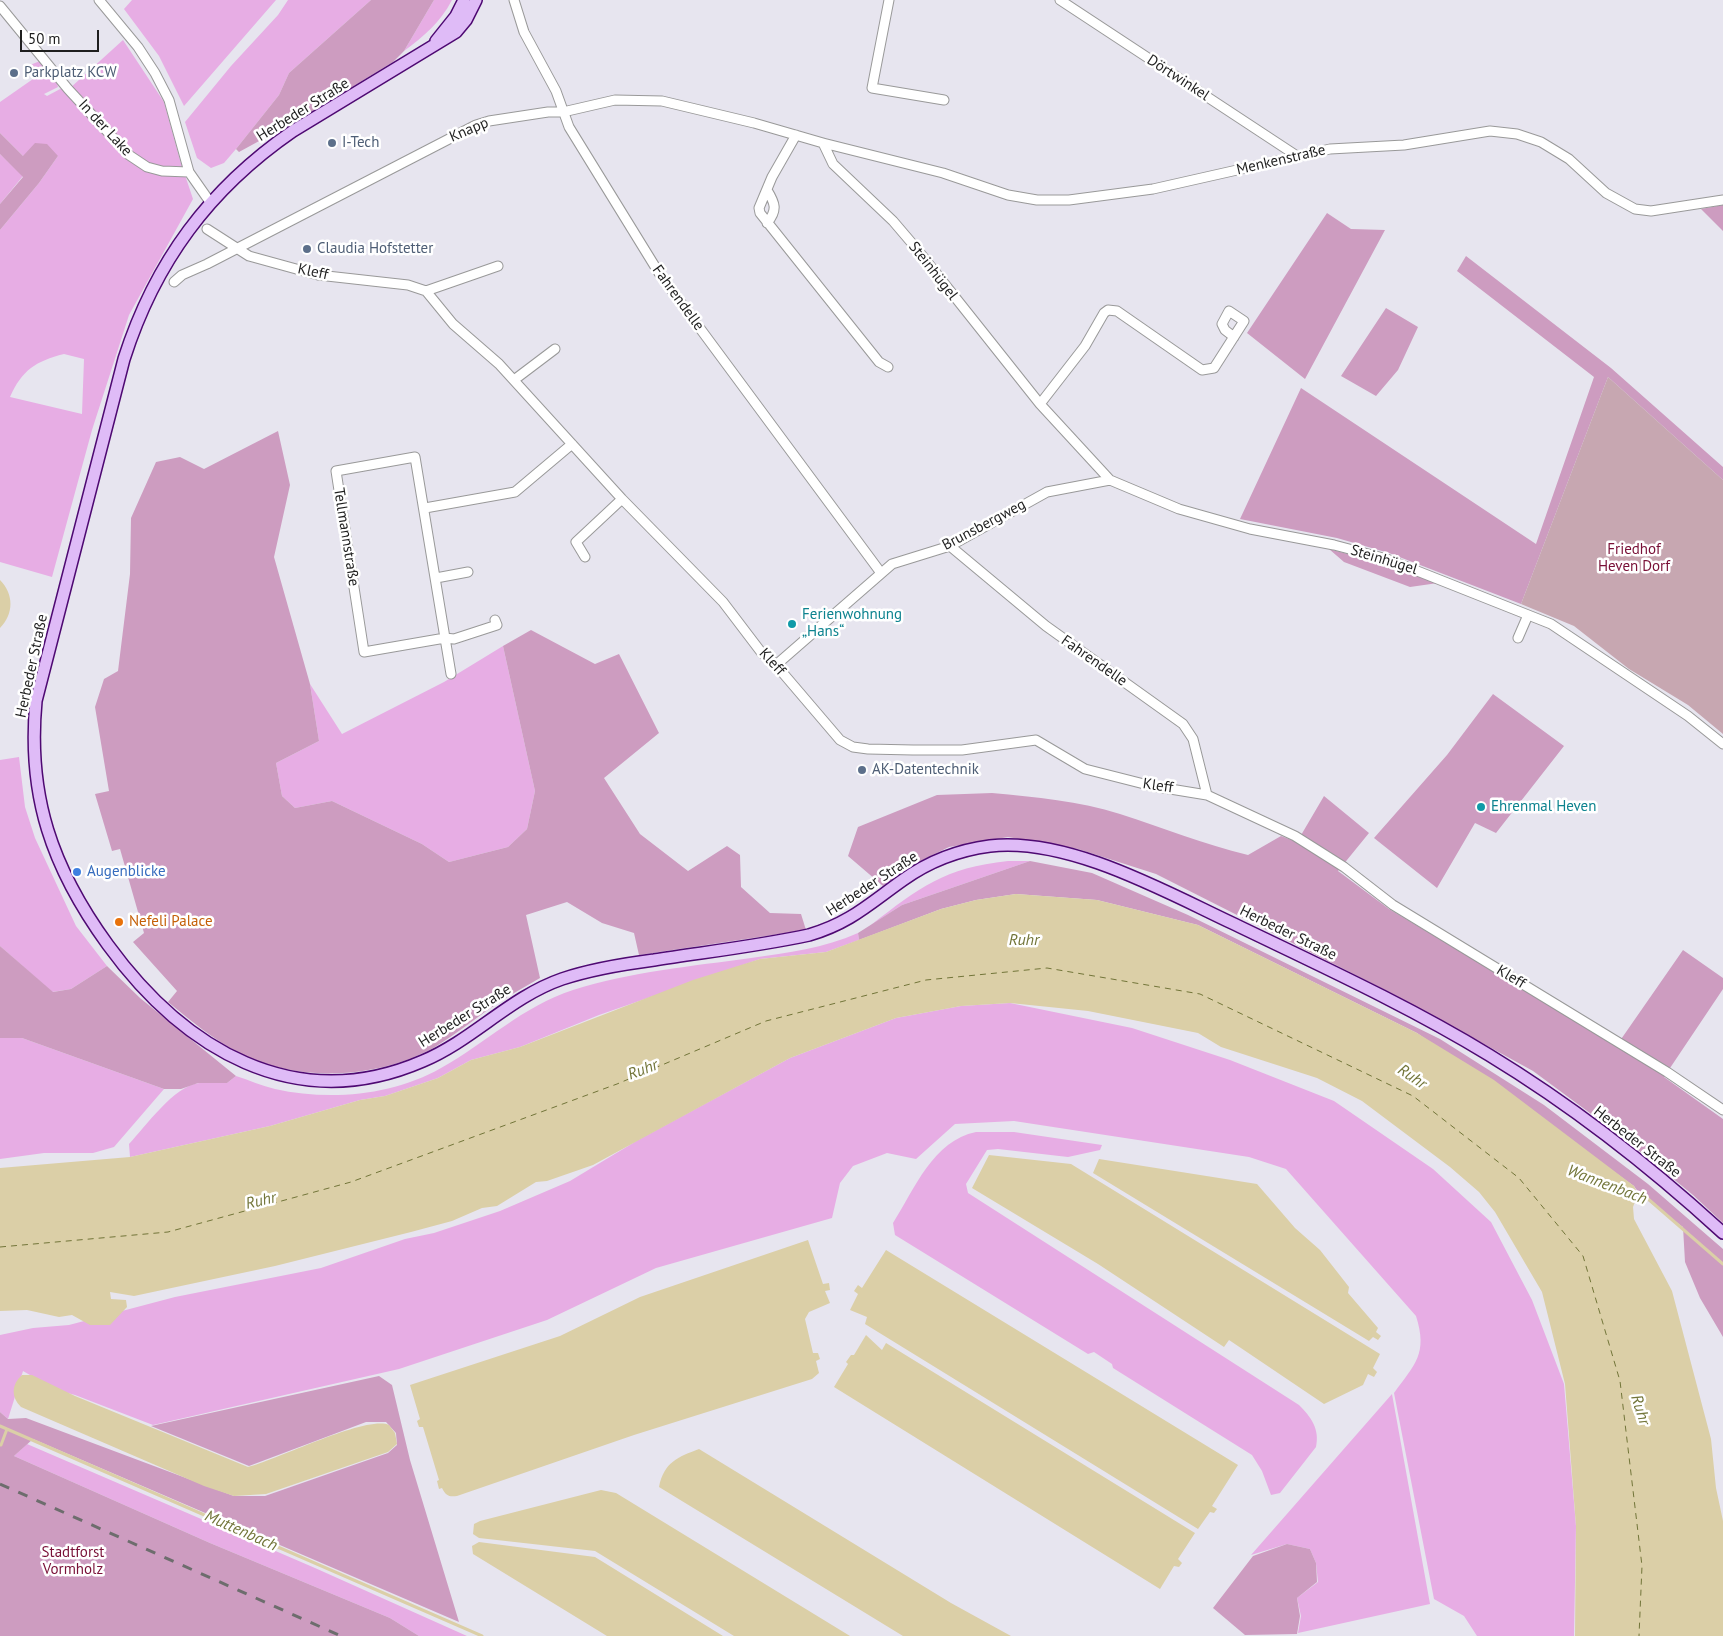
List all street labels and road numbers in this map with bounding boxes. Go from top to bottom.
street label: Dörtwinkel [1143,51,1213,105]
street label: Herbeder Straße [254,74,352,146]
street label: In der Lake [74,96,136,160]
street label: Knapp [447,114,491,146]
street label: Menkenstraße [1235,141,1327,179]
street label: Steinhügel [905,238,961,304]
street label: Kleff [296,260,330,284]
street label: Fahrendelle [648,262,708,334]
street label: Tellmannstraße [329,487,363,587]
street label: Brunsbergweg [939,496,1029,554]
street label: Steinhügel [1348,541,1420,579]
street label: Herbeder Straße [12,613,52,719]
street label: Fahrendelle [1058,632,1130,690]
street label: Kleff [755,645,789,679]
street label: Kleff [1142,775,1174,797]
street label: Herbeder Straße [823,848,921,920]
street label: Herbeder Straße [1237,902,1339,964]
street label: Kleff [1493,961,1529,993]
street label: Herbeder Straße [416,980,514,1052]
street label: Herbeder Straße [1590,1102,1684,1182]

